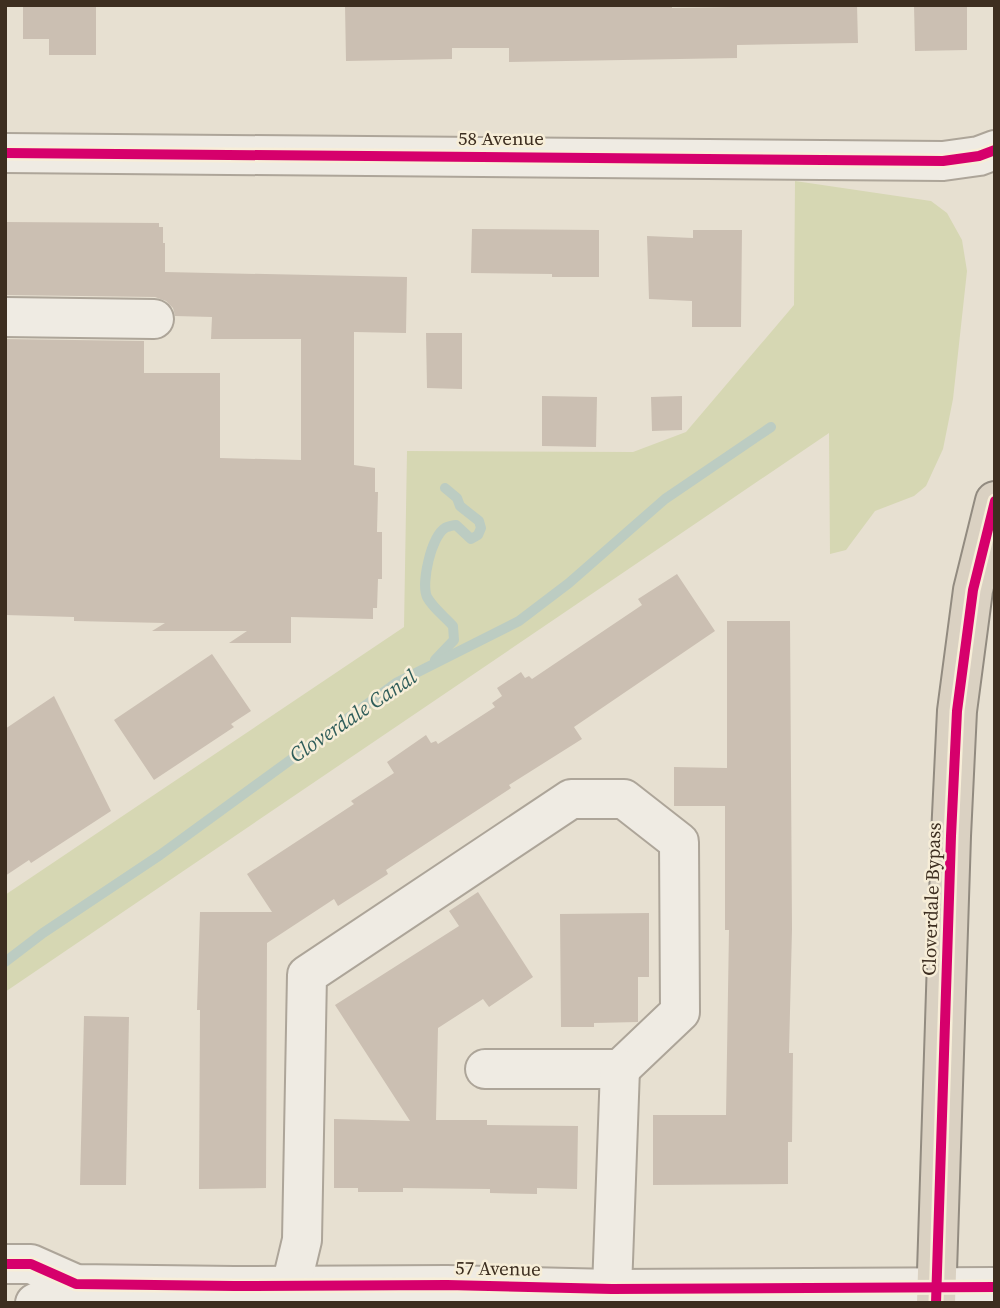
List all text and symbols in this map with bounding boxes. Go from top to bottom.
street label: 58 Avenue [458,125,544,151]
water label: Cloverdale Canal [283,662,422,769]
street label: Cloverdale Bypass [915,822,947,976]
street label: 57 Avenue [455,1254,541,1282]

